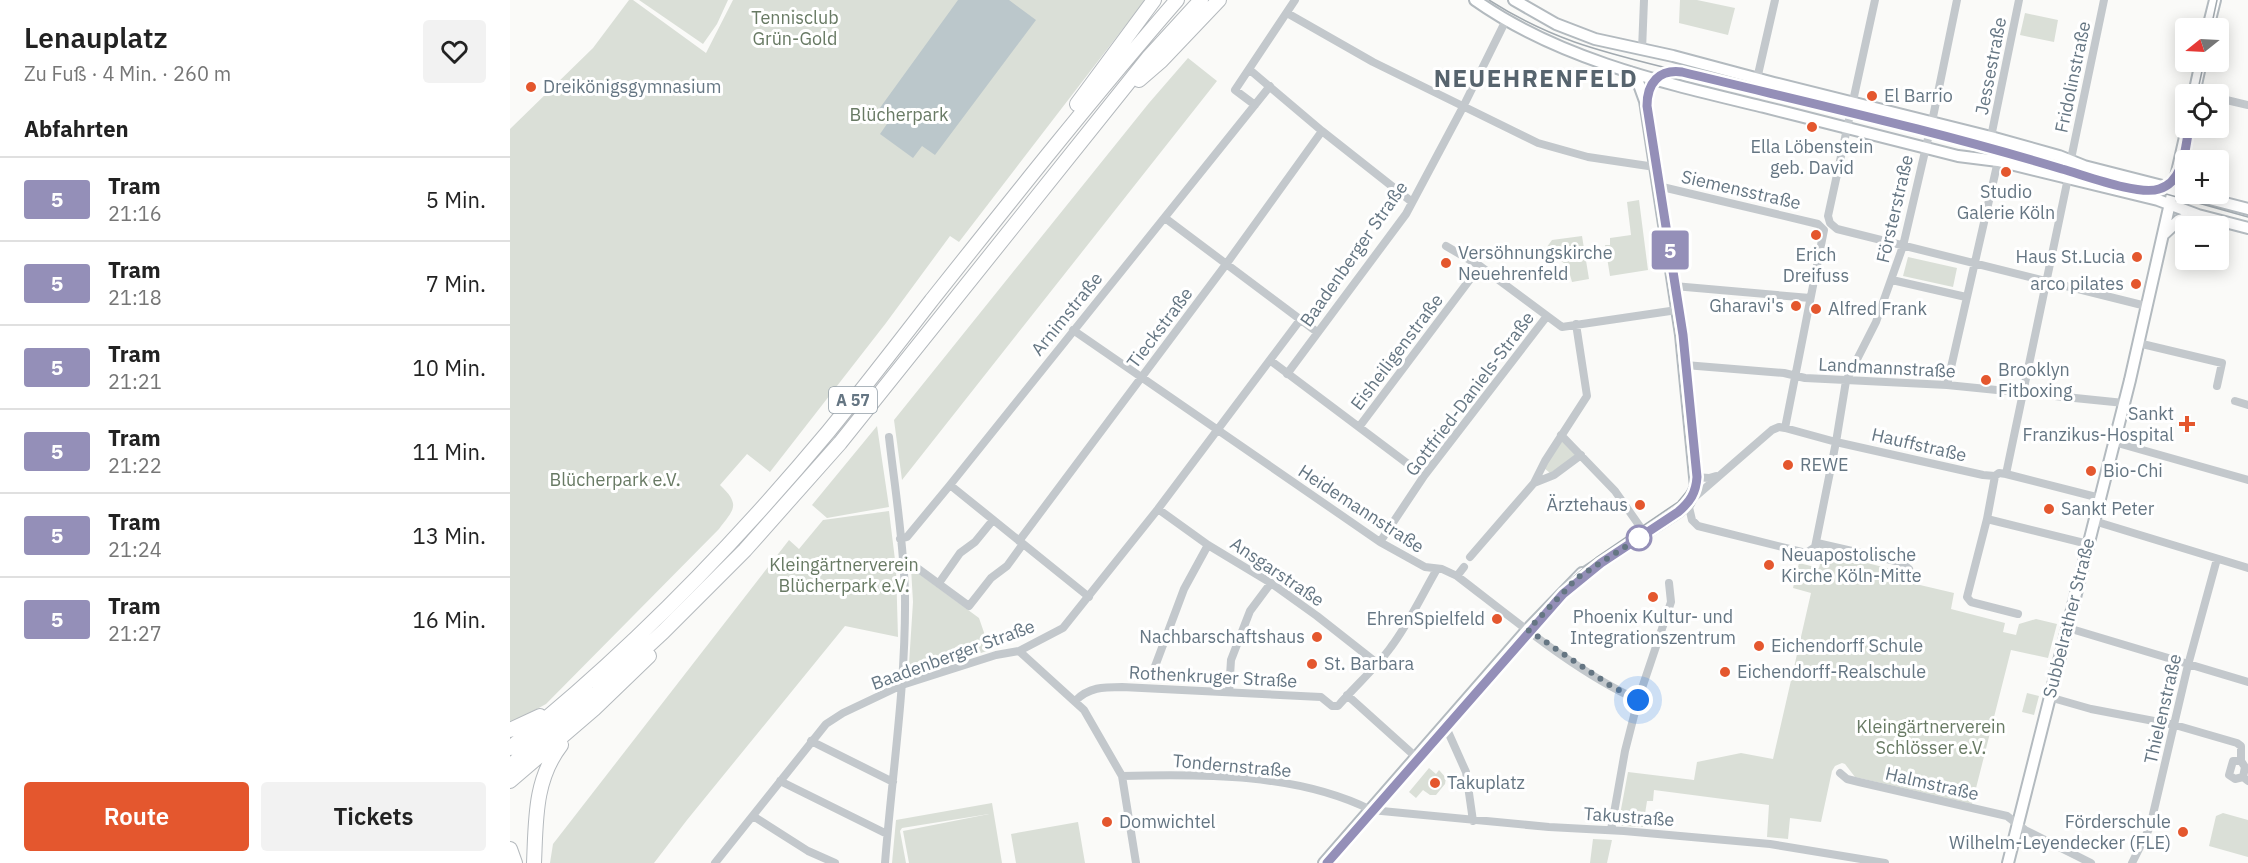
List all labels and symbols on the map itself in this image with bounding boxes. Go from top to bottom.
park label: Tennisclub Grün-Gold [751,6,839,50]
street label: Jessestraße [1970,15,2011,117]
north arrow [2175,18,2229,72]
street label: Fridolinstraße [2049,19,2096,135]
district label: NEUEHRENFELD [1434,62,1638,94]
place label: Dreikönigsgymnasium [543,75,721,98]
marker: Dreikönigsgymnasium [524,80,538,94]
place label: El Barrio [1884,84,1953,107]
marker: El Barrio [1865,89,1879,103]
park label: Blücherpark [850,103,949,126]
marker: Ella Löbenstein geb. David [1805,120,1819,134]
place label: Ella Löbenstein geb. David [1750,135,1874,179]
street label: Försterstraße [1871,153,1918,265]
street label: Siemensstraße [1679,165,1803,214]
marker: Studio Galerie Köln [1999,165,2013,179]
street label: Baadenberger Straße [1295,176,1413,331]
place label: Studio Galerie Köln [1957,180,2055,224]
marker: Erich Dreifuss [1809,228,1823,242]
line badge: 5 [1650,230,1690,270]
place label: Versöhnungskirche Neuehrenfeld [1458,241,1613,285]
place label: Erich Dreifuss [1783,243,1849,287]
place label: Haus St.Lucia [2016,245,2125,268]
marker: Haus St.Lucia [2130,250,2144,264]
marker: Versöhnungskirche Neuehrenfeld [1439,256,1453,270]
street label: Arnimstraße [1026,267,1107,360]
place label: arco pilates [2030,272,2124,295]
marker: arco pilates [2129,277,2143,291]
street label: Tieckstraße [1122,283,1198,373]
street label: Eisheiligenstraße [1345,289,1448,414]
place label: Gharavi's [1709,294,1784,317]
place label: Alfred Frank [1828,297,1927,320]
marker: Gharavi's [1789,299,1803,313]
marker: Alfred Frank [1809,302,1823,316]
street label: Gottfried-Daniels-Straße [1400,307,1539,481]
street label: Landmannstraße [1818,352,1956,383]
place label: Brooklyn Fitboxing [1998,358,2073,402]
marker: Brooklyn Fitboxing [1979,373,1993,387]
road number: A 57 [829,387,877,413]
place label: Sankt Franzikus-Hospital [2022,402,2174,446]
marker: Sankt Franzikus-Hospital [2178,415,2196,433]
street label: Hauffstraße [1869,422,1969,467]
place label: REWE [1800,453,1849,476]
marker: REWE [1781,458,1795,472]
street label: Heidemannstraße [1294,459,1429,558]
place label: Bio-Chi [2103,459,2163,482]
marker: Bio-Chi [2084,464,2098,478]
park label: Blücherpark e.V. [549,468,681,491]
place label: Ärztehaus [1547,493,1628,516]
place label: Sankt Peter [2061,497,2155,520]
marker: Ärztehaus [1633,498,1647,512]
marker: Sankt Peter [2042,502,2056,516]
unlabelled marker [1626,525,1652,551]
street label: Ansgarstraße [1226,532,1329,612]
street label: Subbelrather Straße [2038,535,2100,700]
place label: Neuapostolische Kirche Köln-Mitte [1781,543,1922,587]
park label: Kleingärtnerverein Blücherpark e.V. [769,553,919,597]
marker: Neuapostolische Kirche Köln-Mitte [1762,558,1776,572]
marker: Phoenix Kultur- und Integrationszentrum [1646,590,1660,604]
place label: Phoenix Kultur- und Integrationszentrum [1570,605,1736,649]
place label: EhrenSpielfeld [1367,607,1485,630]
marker: EhrenSpielfeld [1490,612,1504,626]
street label: Baadenberger Straße [868,614,1038,695]
place label: Nachbarschaftshaus [1139,625,1305,648]
marker: Nachbarschaftshaus [1310,630,1324,644]
place label: Eichendorff Schule [1771,634,1923,657]
marker: Eichendorff Schule [1752,639,1766,653]
street label: Thielenstraße [2139,651,2186,766]
place label: St. Barbara [1324,652,1414,675]
marker: St. Barbara [1305,657,1319,671]
place label: Eichendorff-Realschule [1737,660,1926,683]
street label: Rothenkruger Straße [1128,661,1298,692]
marker: Eichendorff-Realschule [1718,665,1732,679]
your location [1623,685,1653,715]
park label: Kleingärtnerverein Schlösser e.V. [1856,715,2006,759]
street label: Tondernstraße [1172,749,1292,782]
street label: Halmstraße [1883,762,1981,805]
place label: Takuplatz [1447,771,1525,794]
marker: Takuplatz [1428,776,1442,790]
street label: Takustraße [1583,802,1675,831]
place label: Domwichtel [1119,810,1216,833]
place label: Förderschule Wilhelm-Leyendecker (FLE) [1949,810,2171,854]
marker: Domwichtel [1100,815,1114,829]
marker: Förderschule Wilhelm-Leyendecker (FLE) [2176,825,2190,839]

